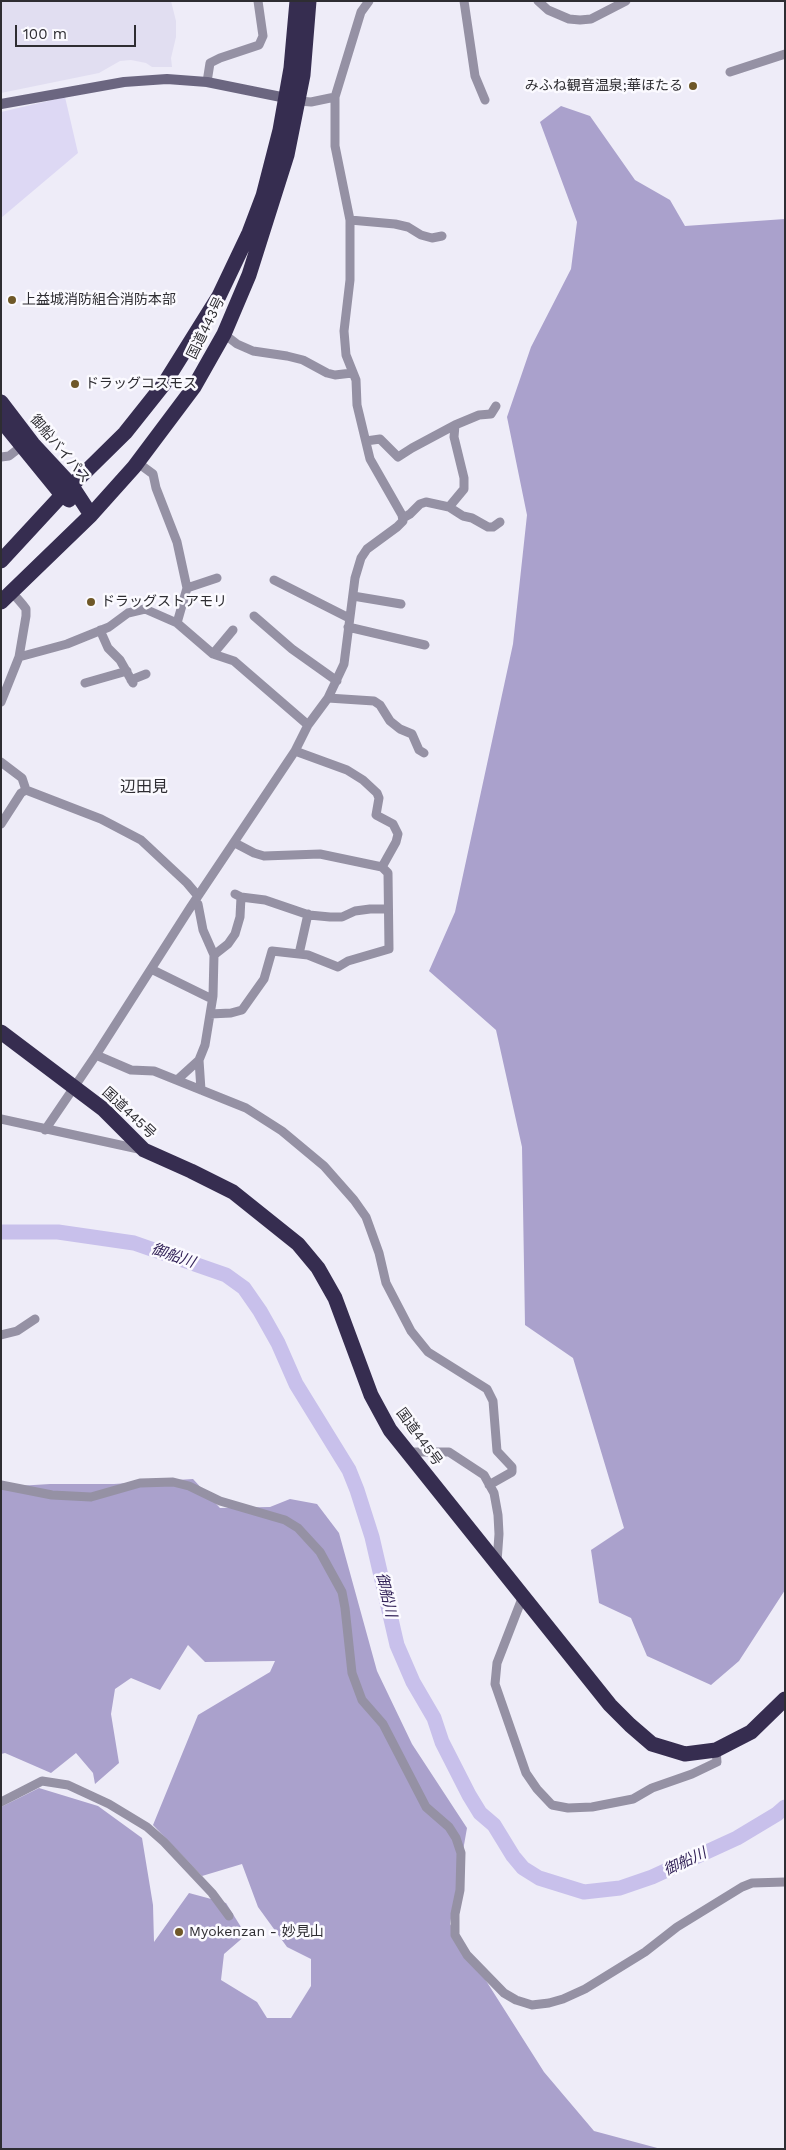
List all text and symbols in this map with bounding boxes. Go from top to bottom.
scale bar [18,15,139,47]
text: 100 m [23,25,67,43]
place label: みふね観音温泉;華ほたる [525,78,683,94]
marker: みふね観音温泉;華ほたる [687,80,699,92]
place label: 上益城消防組合消防本部 [22,292,176,308]
marker: 上益城消防組合消防本部 [6,294,18,306]
street label: 国道443号 [184,294,228,362]
place label: ドラッグコスモス [85,376,197,392]
marker: ドラッグコスモス [69,378,81,390]
street label: 御船バイパス [27,411,93,487]
place label: ドラッグストアモリ [101,594,227,610]
marker: ドラッグストアモリ [85,596,97,608]
district label: 辺田見 [120,777,168,797]
street label: 国道445号 [99,1084,159,1142]
water label: 御船川 [149,1240,197,1272]
street label: 国道445号 [392,1405,446,1469]
water label: 御船川 [372,1571,400,1619]
water label: 御船川 [661,1844,709,1880]
place label: Myokenzan - 妙見山 [189,1924,324,1940]
marker: Myokenzan - 妙見山 [173,1926,185,1938]

